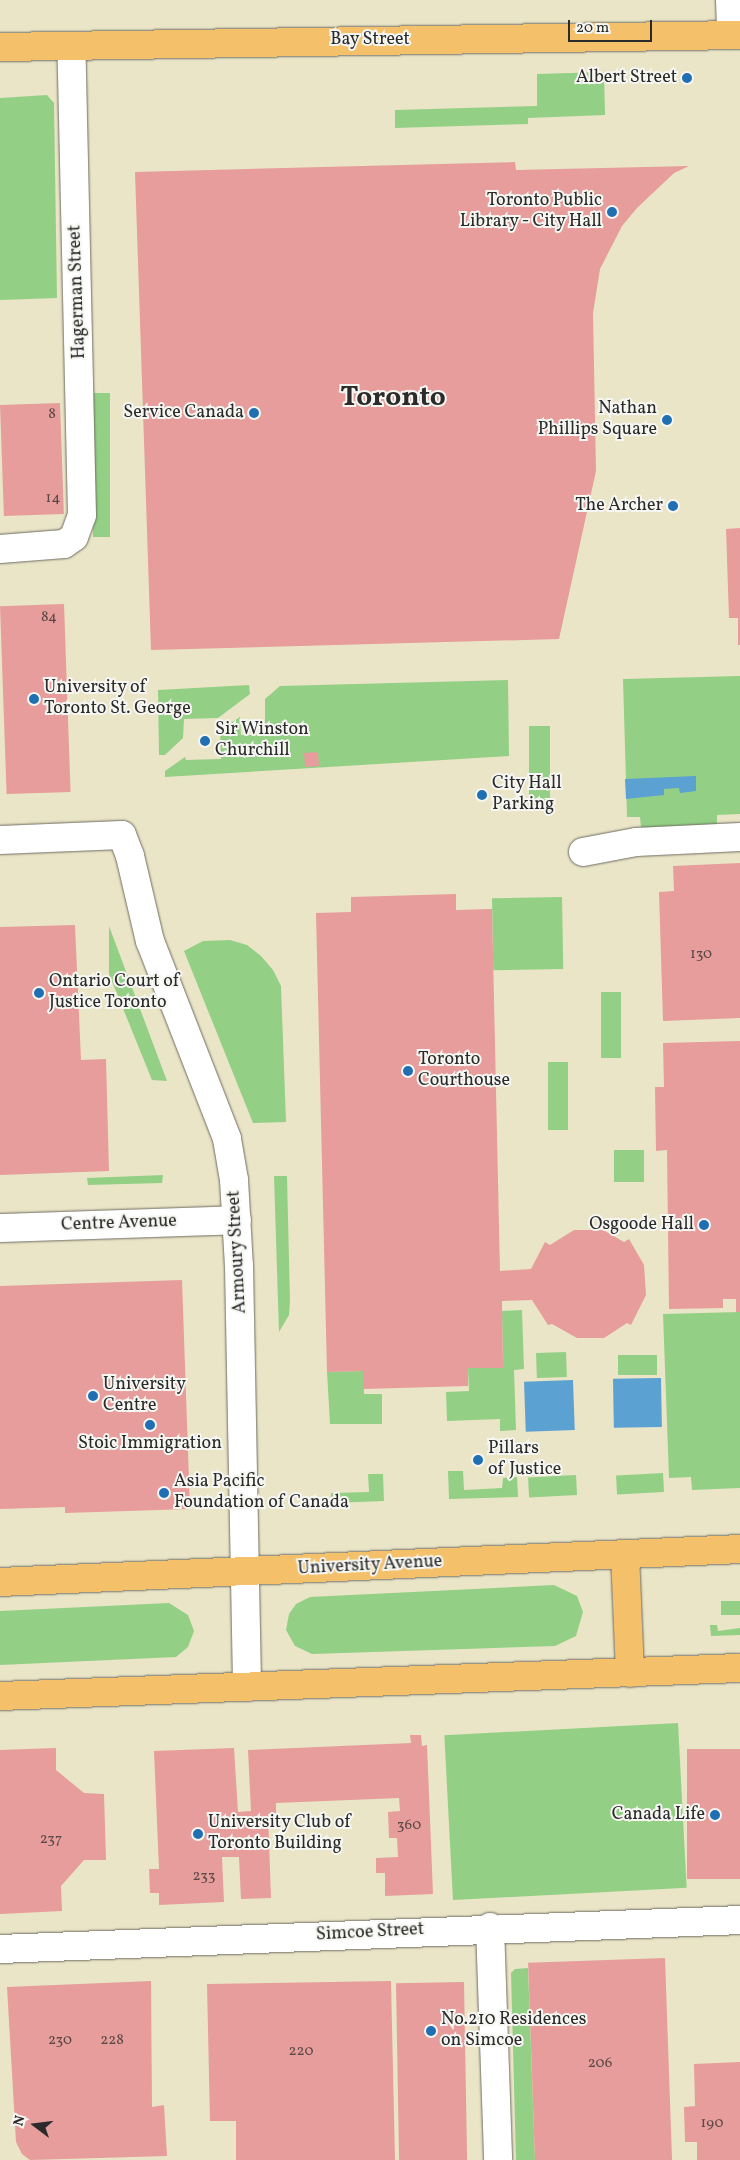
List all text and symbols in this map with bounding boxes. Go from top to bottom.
scale bar [570,10,654,42]
text: 20 m [576,18,609,39]
street label: Bay Street [330,29,410,51]
place label: Albert Street [576,67,677,89]
marker: Albert Street [681,72,693,84]
place label: Toronto Public Library - City Hall [458,191,602,233]
marker: Toronto Public Library - City Hall [606,206,618,218]
street label: Hagerman Street [65,225,91,359]
district label: Toronto [340,381,446,415]
place label: Nathan Phillips Square [538,399,657,442]
place label: Service Canada [123,402,244,424]
house number: 8 [48,406,56,424]
marker: Service Canada [248,407,260,419]
marker: Nathan Phillips Square [661,414,673,426]
house number: 14 [46,490,60,508]
place label: The Archer [575,495,663,517]
marker: The Archer [667,500,679,512]
house number: 84 [41,609,57,627]
place label: University of Toronto St. George [44,678,191,721]
marker: University of Toronto St. George [28,693,40,705]
place label: Sir Winston Churchill [215,720,309,762]
marker: Sir Winston Churchill [199,735,211,747]
place label: City Hall Parking [492,774,562,816]
marker: City Hall Parking [476,789,488,801]
house number: 130 [690,946,712,964]
place label: Ontario Court of Justice Toronto [49,972,179,1014]
marker: Ontario Court of Justice Toronto [33,987,45,999]
place label: Toronto Courthouse [418,1050,510,1092]
marker: Toronto Courthouse [402,1065,414,1077]
street label: Armoury Street [224,1190,252,1314]
street label: Centre Avenue [61,1211,177,1237]
place label: Osgoode Hall [589,1214,694,1236]
marker: Osgoode Hall [698,1219,710,1231]
place label: University Centre [103,1375,186,1418]
marker: University Centre [87,1390,99,1402]
marker: Stoic Immigration [144,1419,156,1431]
place label: Stoic Immigration [78,1433,222,1455]
place label: Pillars of Justice [488,1439,559,1482]
marker: Pillars of Justice [472,1454,484,1466]
place label: Asia Pacific Foundation of Canada [174,1472,347,1515]
marker: Asia Pacific Foundation of Canada [158,1487,170,1499]
street label: University Avenue [297,1551,443,1581]
place label: Canada Life [612,1804,705,1826]
marker: Canada Life [709,1809,721,1821]
place label: University Club of Toronto Building [208,1813,351,1856]
house number: 360 [397,1817,421,1835]
marker: University Club of Toronto Building [192,1828,204,1840]
house number: 237 [40,1831,62,1849]
house number: 233 [193,1868,215,1886]
street label: Simcoe Street [315,1919,425,1947]
place label: No.210 Residences on Simcoe [441,2010,586,2052]
marker: No.210 Residences on Simcoe [425,2025,437,2037]
house number: 230 [48,2032,72,2050]
house number: 228 [100,2032,124,2050]
house number: 220 [289,2043,313,2061]
house number: 206 [588,2055,612,2073]
north arrow [10,2100,60,2150]
text: N [10,2114,31,2128]
house number: 190 [701,2115,723,2133]

